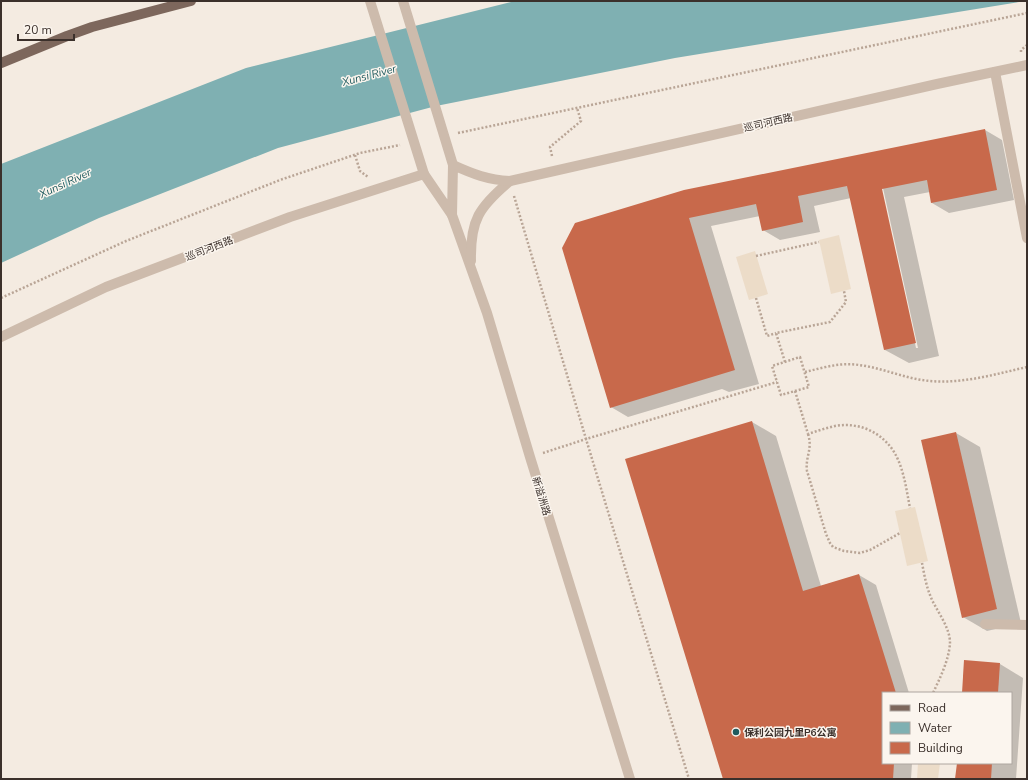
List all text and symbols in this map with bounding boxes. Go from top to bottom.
scale bar [18,16,74,42]
text: 20 m [24,22,52,38]
water label: Xunsi River [339,61,399,90]
street label: 巡司河西路 [742,111,794,135]
water label: Xunsi River [36,164,95,202]
street label: 巡司河西路 [184,233,235,264]
street label: 新溢洲路 [529,475,554,517]
legend [882,692,1012,764]
text: Road [918,700,946,716]
text: Water [918,720,952,736]
place label: 保利公园九里P6公寓 [744,726,837,740]
marker: 保利公园九里P6公寓 [731,727,741,737]
text: Building [918,740,963,756]

